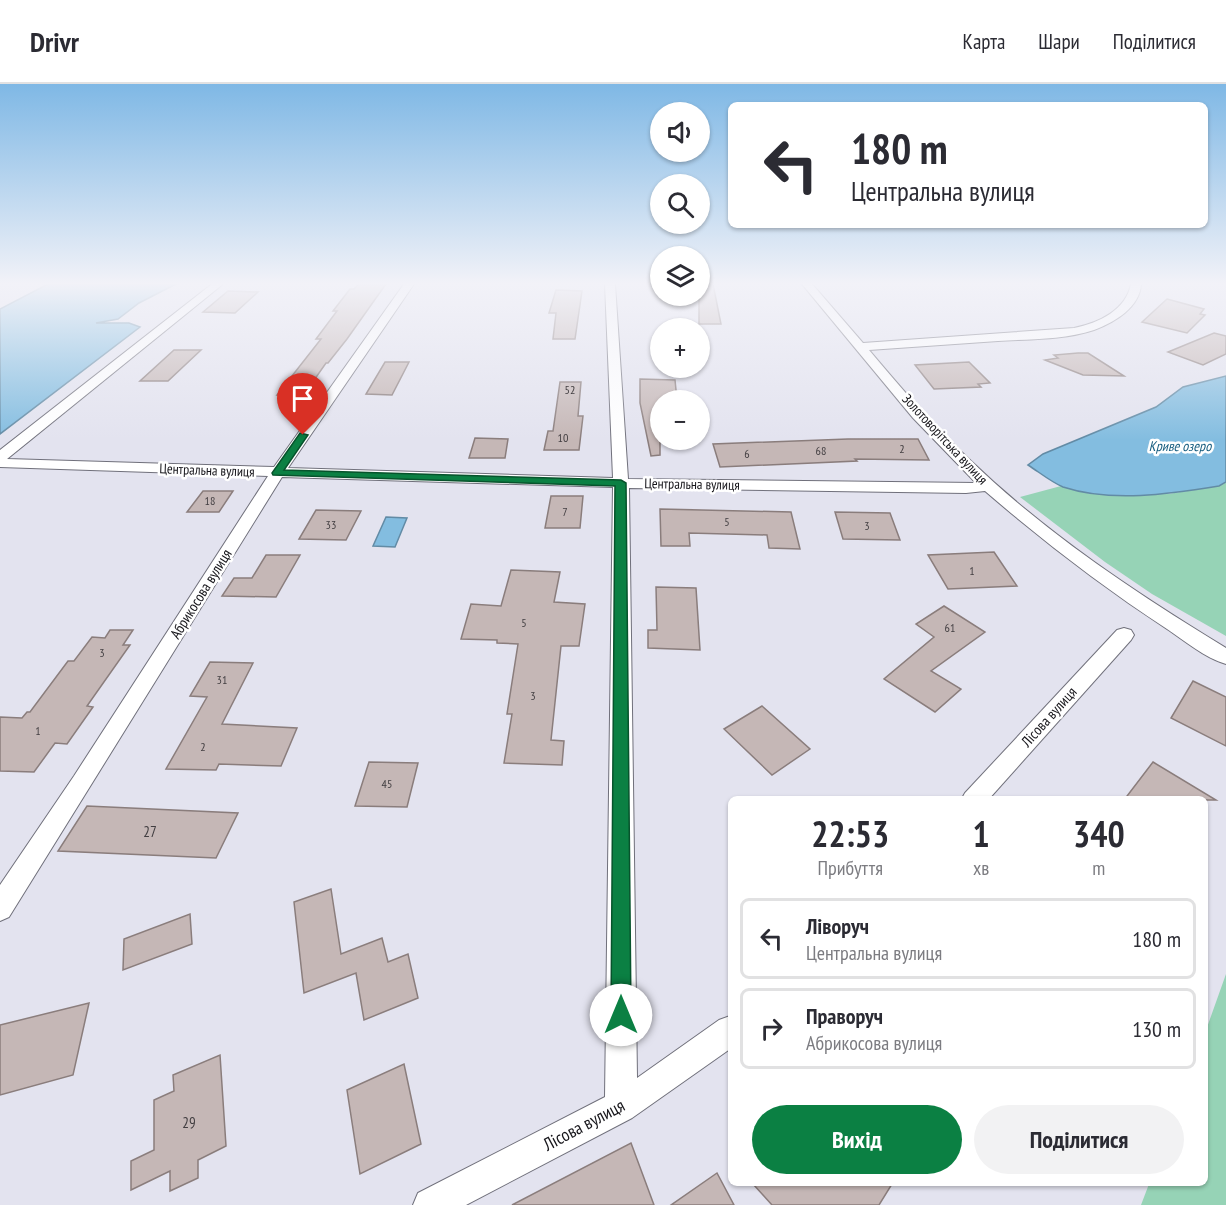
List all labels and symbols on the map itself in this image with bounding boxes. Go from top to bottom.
pin [277,373,328,435]
house number: 52 [565,382,575,397]
street label: Золотоворітська вулиця [898,390,992,488]
house number: 10 [558,430,568,445]
water label: Криве озеро [1149,437,1212,455]
house number: 2 [899,441,905,456]
house number: 68 [816,443,826,458]
house number: 6 [744,446,750,461]
street label: Центральна вулиця [159,459,255,481]
street label: Центральна вулиця [644,474,740,494]
house number: 18 [205,493,215,508]
house number: 7 [562,504,568,519]
house number: 5 [724,514,730,529]
house number: 33 [326,517,336,532]
house number: 3 [864,518,870,533]
street label: Абрикосова вулиця [165,545,236,642]
house number: 1 [969,563,975,578]
house number: 5 [521,615,527,630]
house number: 61 [945,620,955,635]
house number: 3 [99,645,105,660]
house number: 31 [217,672,227,687]
street label: Лісова вулиця [1016,683,1081,751]
house number: 3 [530,688,536,703]
house number: 1 [35,723,41,738]
house number: 2 [200,739,206,754]
house number: 45 [382,776,392,791]
house number: 27 [143,822,157,841]
position arrow [589,983,653,1047]
street label: Лісова вулиця [538,1093,628,1156]
house number: 29 [182,1113,196,1132]

